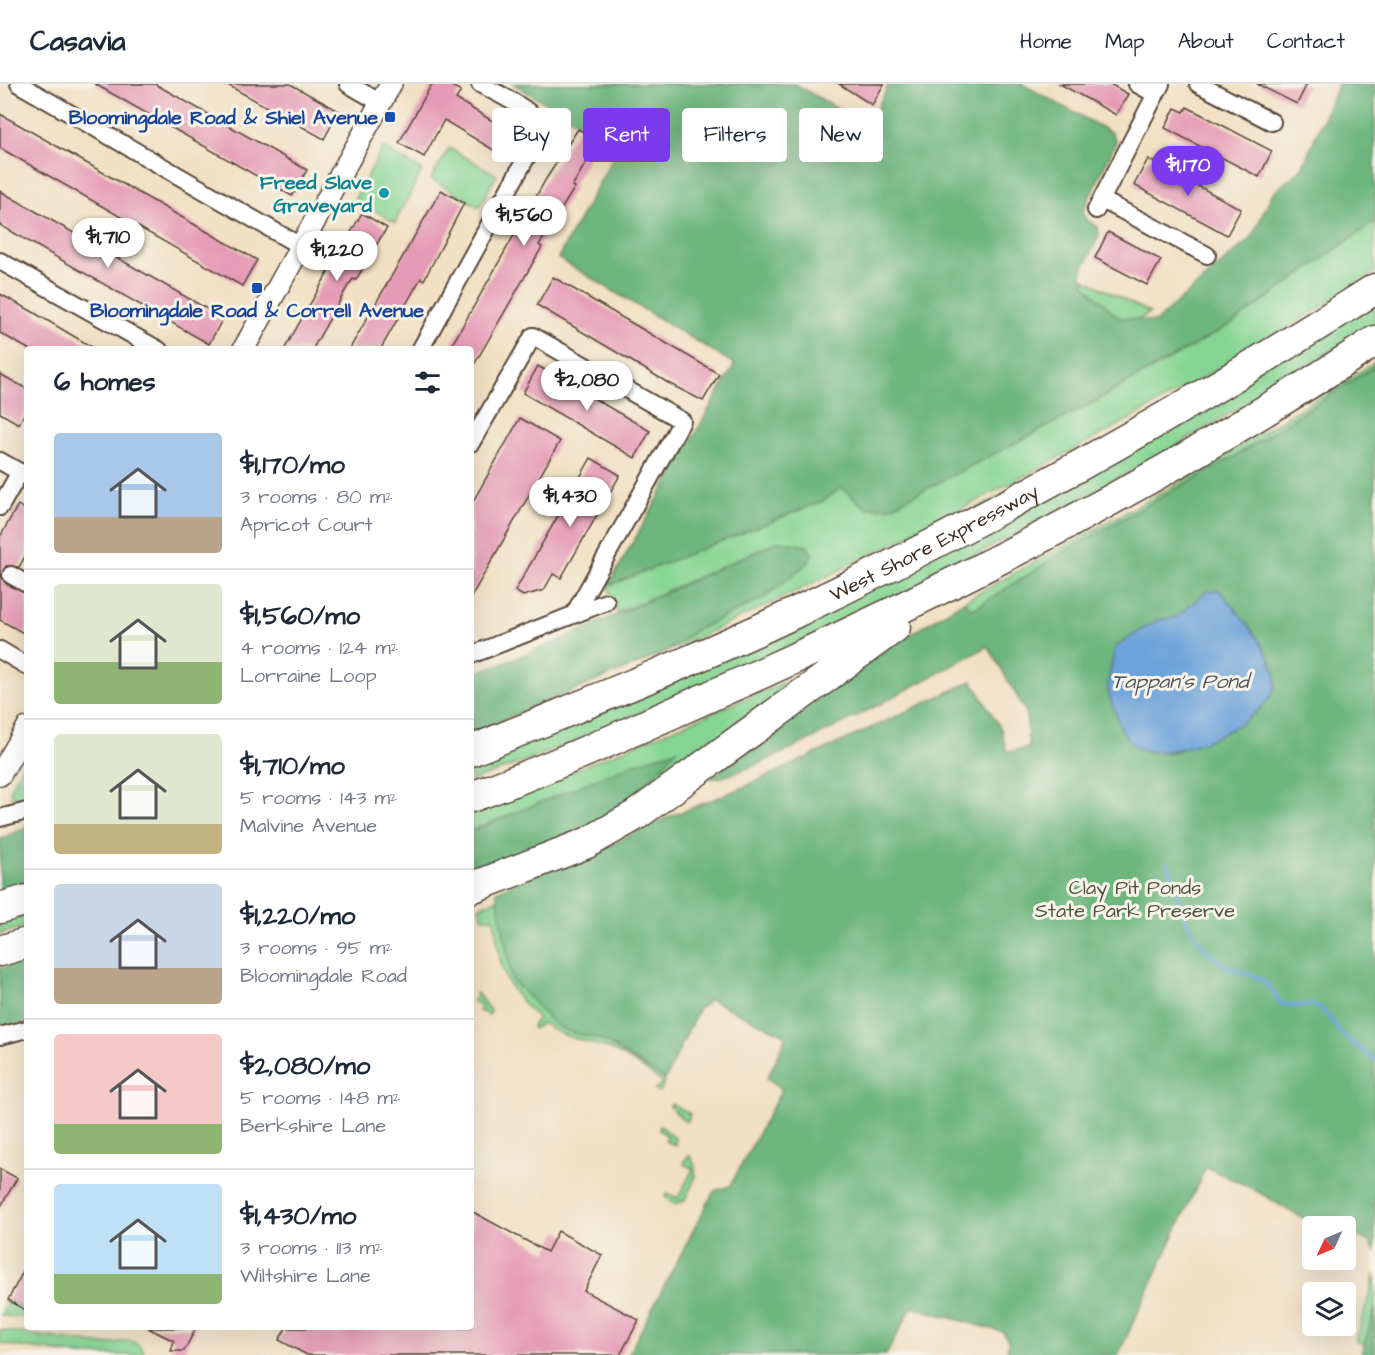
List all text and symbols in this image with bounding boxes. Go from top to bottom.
text: Casavia [30,22,125,61]
text: Home [1020,27,1072,56]
text: Map [1105,27,1145,56]
text: About [1178,27,1234,56]
text: Contact [1267,27,1345,56]
place label: Bloomingdale Road & Shiel Avenue [69,104,378,133]
chip: Buy [492,108,571,162]
chip: Rent [583,108,670,162]
chip: Filters [682,108,787,162]
chip: New [799,108,883,162]
marker: Bloomingdale Road & Shiel Avenue [383,110,397,124]
pin: $1,170 [1139,146,1237,197]
text: $1,170 [1166,151,1210,179]
place label: Freed Slave Graveyard [260,169,373,221]
marker: Freed Slave Graveyard [377,186,391,200]
pin: $1,560 [475,196,573,247]
text: $1,560 [496,201,552,229]
pin: $1,710 [59,218,157,269]
text: $1,710 [86,223,130,251]
pin: $1,220 [288,231,386,282]
text: $1,220 [311,236,363,264]
marker: Bloomingdale Road & Correll Avenue [250,281,264,295]
place label: Bloomingdale Road & Correll Avenue [90,297,424,326]
pin: $2,080 [538,361,636,412]
text: 6 homes [54,364,156,400]
icon: filters [411,366,444,399]
text: $2,080 [555,366,619,394]
text: $1,170/mo [240,447,345,483]
icon: home [102,457,174,529]
pin: $1,430 [521,477,619,528]
street label: West Shore Expressway [825,478,1044,609]
text: $1,430 [543,482,597,510]
text: 3 rooms · 80 m² [240,483,393,511]
text: Apricot Court [240,511,373,539]
text: $1,560/mo [240,598,360,634]
icon: home [102,608,174,680]
text: 4 rooms · 124 m² [240,634,398,662]
text: Lorraine Loop [240,662,377,690]
water label: Tappan's Pond [1111,667,1253,696]
text: $1,710/mo [240,748,345,784]
icon: home [102,758,174,830]
text: 5 rooms · 143 m² [240,784,398,812]
text: Malvine Avenue [240,812,377,840]
park label: Clay Pit Ponds State Park Preserve [1035,874,1235,925]
text: $1,220/mo [240,898,355,934]
icon: home [102,908,174,980]
text: 3 rooms · 95 m² [240,934,393,962]
text: Bloomingdale Road [240,962,407,990]
text: $2,080/mo [240,1048,370,1084]
icon: home [102,1058,174,1130]
text: 5 rooms · 148 m² [240,1084,400,1112]
text: Berkshire Lane [240,1112,386,1140]
text: $1,430/mo [240,1198,356,1234]
icon: home [102,1208,174,1280]
north arrow [1302,1216,1356,1270]
map controls [1302,1216,1356,1336]
text: 3 rooms · 113 m² [240,1234,383,1262]
text: Wiltshire Lane [240,1262,371,1290]
button: layers [1302,1282,1356,1336]

